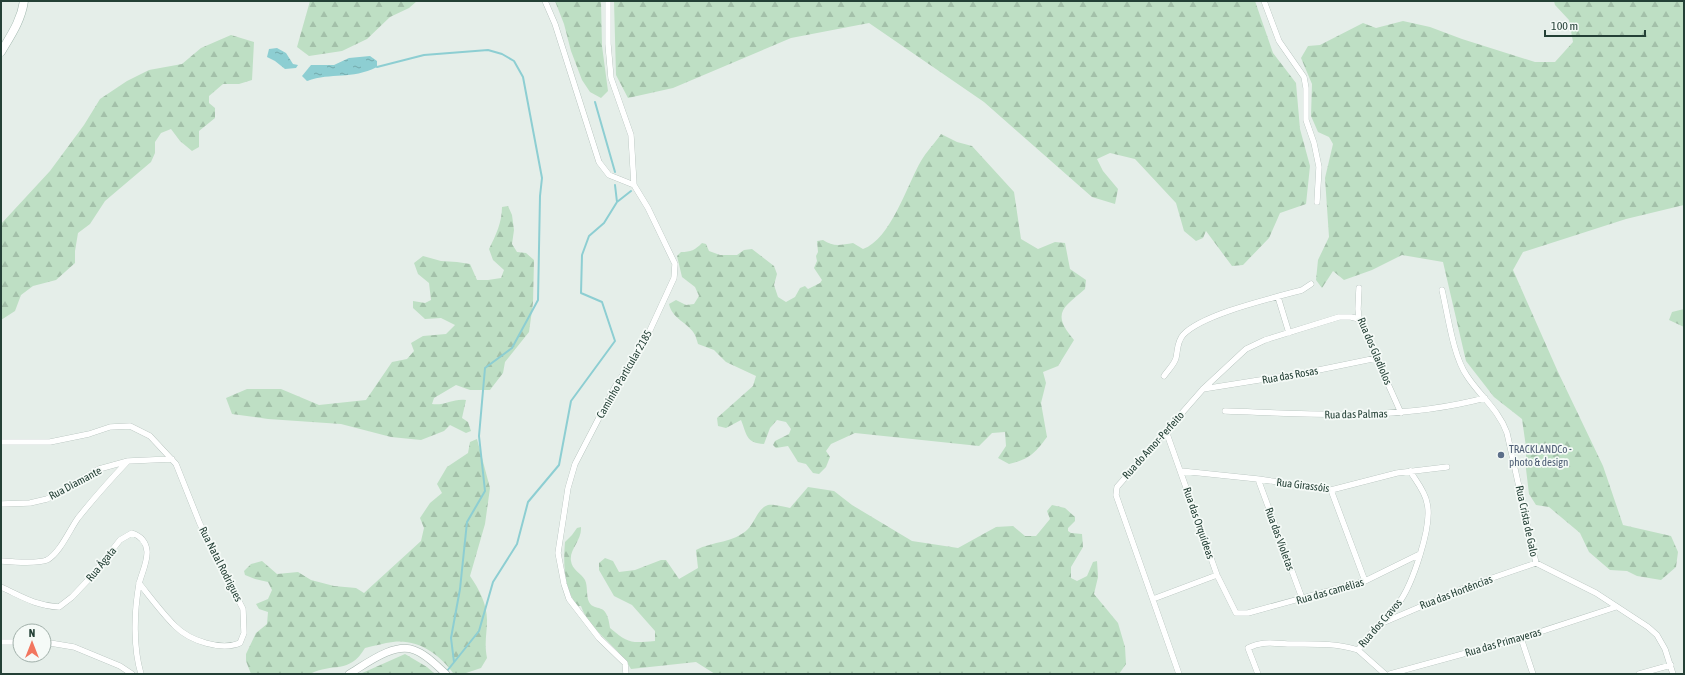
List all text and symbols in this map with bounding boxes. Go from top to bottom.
scale bar [1545,12,1645,38]
text: 100 m [1551,19,1578,33]
street label: Rua dos Gladiolos [1355,316,1395,387]
street label: Caminho Particular 2185 [594,328,654,420]
street label: Rua das Rosas [1261,364,1319,386]
street label: Rua das Palmas [1324,407,1388,421]
street label: Rua do Amor-Perfeito [1120,409,1186,481]
place label: TRACKLANDCo - photo & design [1509,443,1572,468]
marker: TRACKLANDCo - photo & design [1496,450,1506,460]
street label: Rua Diamante [47,464,103,502]
street label: Rua Girassóis [1276,476,1330,494]
street label: Rua Crista de Galo [1514,484,1540,558]
street label: Rua das Orquídeas [1181,486,1217,561]
street label: Rua das Violetas [1263,506,1297,572]
street label: Rua Natal Rodrigues [197,525,245,604]
street label: Rua Ágata [84,544,118,584]
street label: Rua das Hortências [1418,573,1494,611]
street label: Rua das camélias [1295,576,1365,606]
street label: Rua dos Cravos [1356,596,1404,649]
north arrow [12,623,52,663]
street label: Rua das Primaveras [1463,625,1543,659]
text: N [29,627,35,639]

